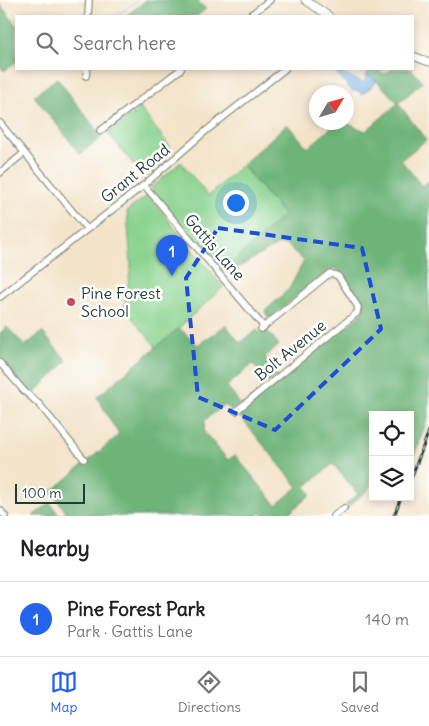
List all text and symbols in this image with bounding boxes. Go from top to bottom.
search box [15,15,414,70]
icon: search [33,29,61,57]
text: Search here [73,31,176,55]
north arrow [309,85,354,130]
street label: Grant Road [96,139,174,207]
your location [223,190,249,216]
street label: Gattis Lane [181,210,249,284]
pin: 1 [156,235,188,276]
place label: Pine Forest School [81,283,161,321]
marker: Pine Forest School [65,296,77,308]
street label: Bolt Avenue [250,315,330,385]
map controls [369,411,414,501]
button: locate [369,411,414,456]
button: layers [369,456,414,501]
scale bar [15,481,85,504]
text: 100 m [22,484,62,502]
text: Nearby [20,535,90,562]
text: Pine Forest Park [67,597,205,621]
text: 1 [33,609,39,629]
text: 140 m [365,609,409,629]
text: Park · Gattis Lane [67,621,193,641]
tab: Map [50,668,78,716]
tab: Directions [178,668,241,716]
tab: Saved [341,668,379,716]

